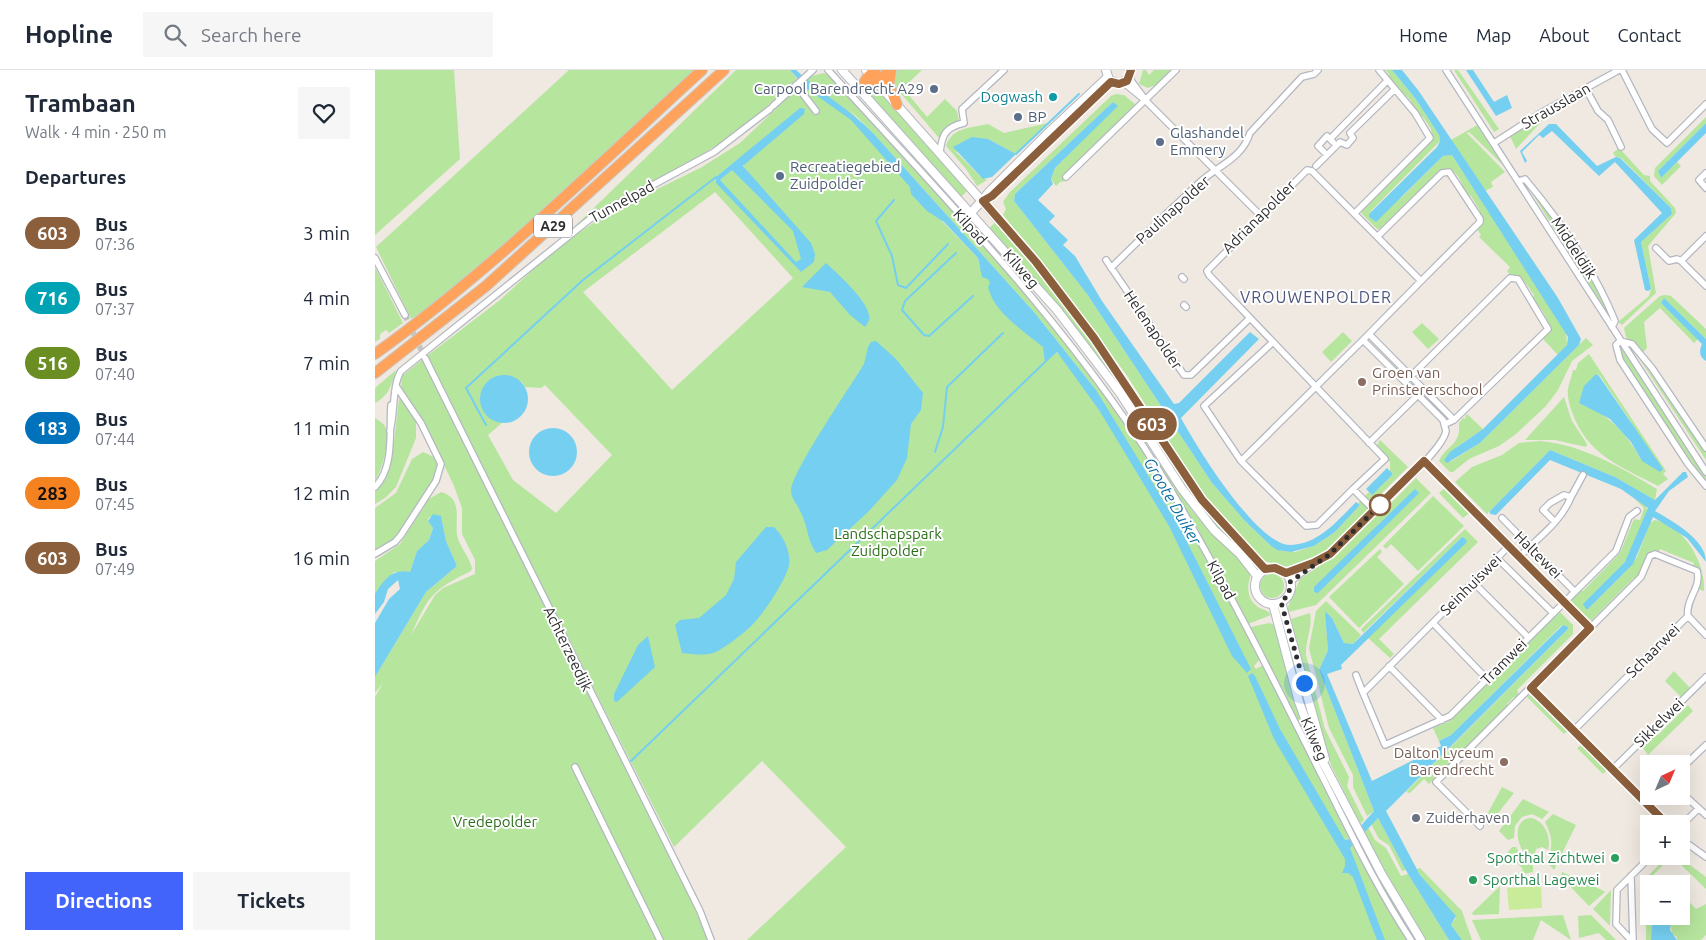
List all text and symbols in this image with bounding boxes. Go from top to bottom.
search box [143,12,493,57]
text: Hopline [25,21,113,48]
icon: search [161,21,189,49]
text: Search here [201,24,301,46]
text: Home [1399,25,1448,45]
text: Map [1476,25,1511,45]
text: About [1539,25,1589,45]
text: Contact [1617,25,1681,45]
street label: Strausslaan [1518,79,1593,132]
place label: Carpool Barendrecht A29 [754,80,924,97]
marker: Carpool Barendrecht A29 [928,83,940,95]
button: heart [298,87,350,139]
place label: Dogwash [981,88,1043,105]
text: Trambaan [25,90,136,117]
marker: Dogwash [1047,91,1059,103]
place label: BP [1028,108,1047,125]
marker: BP [1012,111,1024,123]
text: Walk · 4 min · 250 m [25,123,167,141]
place label: Glashandel Emmery [1170,124,1244,158]
marker: Glashandel Emmery [1154,136,1166,148]
place label: Recreatiegebied Zuidpolder [790,158,900,192]
text: Departures [25,166,126,188]
marker: Recreatiegebied Zuidpolder [774,170,786,182]
street label: Paulinapolder [1132,172,1213,247]
street label: Adrianapolder [1219,176,1299,257]
street label: Tunnelpad [587,177,657,226]
street label: Kilpad [950,205,991,248]
text: Bus [95,213,128,235]
road number: A29 [534,214,572,238]
street label: Middeldijk [1548,214,1601,282]
text: 3 min [303,222,350,244]
text: 603 [37,223,68,243]
text: 07:36 [95,235,135,253]
street label: Kilweg [1000,246,1043,291]
text: Bus [95,278,128,300]
text: 4 min [303,287,350,309]
street label: Helenapolder [1121,287,1186,373]
text: 716 [37,288,68,308]
district label: VROUWENPOLDER [1240,288,1392,306]
text: 07:37 [95,300,135,318]
text: Bus [95,343,128,365]
text: 7 min [303,352,350,374]
text: 516 [37,353,68,373]
place label: Groen van Prinstererschool [1372,364,1483,398]
text: 07:40 [95,365,135,383]
marker: Groen van Prinstererschool [1356,376,1368,388]
text: Bus [95,408,128,430]
line badge: 603 [1123,408,1181,440]
text: 603 [1137,414,1167,434]
text: 11 min [292,417,350,439]
text: 183 [37,418,68,438]
text: 07:44 [95,430,135,448]
water label: Groote Duiker [1141,454,1206,549]
text: Bus [95,473,128,495]
text: 12 min [292,482,350,504]
text: 283 [37,483,68,503]
unlabelled marker [1369,494,1391,516]
text: 07:45 [95,495,135,513]
park label: Landschapspark Zuidpolder [834,525,942,559]
street label: Haltewei [1511,527,1566,582]
text: Bus [95,538,128,560]
text: 16 min [292,547,350,569]
text: 603 [37,548,68,568]
street label: Seinhuiswei [1437,551,1505,619]
street label: Kilpad [1204,557,1239,602]
text: 07:49 [95,560,135,578]
street label: Achterzeedijk [541,604,596,694]
street label: Schaarwei [1622,620,1683,681]
street label: Tramwei [1477,635,1530,688]
your location [1292,671,1317,696]
street label: Sikkelwei [1630,695,1687,750]
street label: Kilweg [1298,715,1331,763]
place label: Dalton Lyceum Barendrecht [1394,744,1494,778]
north arrow [1640,755,1690,805]
map controls [1640,755,1690,925]
marker: Dalton Lyceum Barendrecht [1498,756,1510,768]
place label: Zuiderhaven [1426,809,1510,826]
marker: Zuiderhaven [1410,812,1422,824]
park label: Vredepolder [453,813,538,830]
button: + [1640,815,1690,865]
place label: Sporthal Zichtwei [1487,849,1605,866]
marker: Sporthal Zichtwei [1609,852,1621,864]
place label: Sporthal Lagewei [1483,871,1599,888]
button: Directions [25,872,183,930]
button: Tickets [193,872,350,930]
marker: Sporthal Lagewei [1467,874,1479,886]
button: − [1640,875,1690,925]

